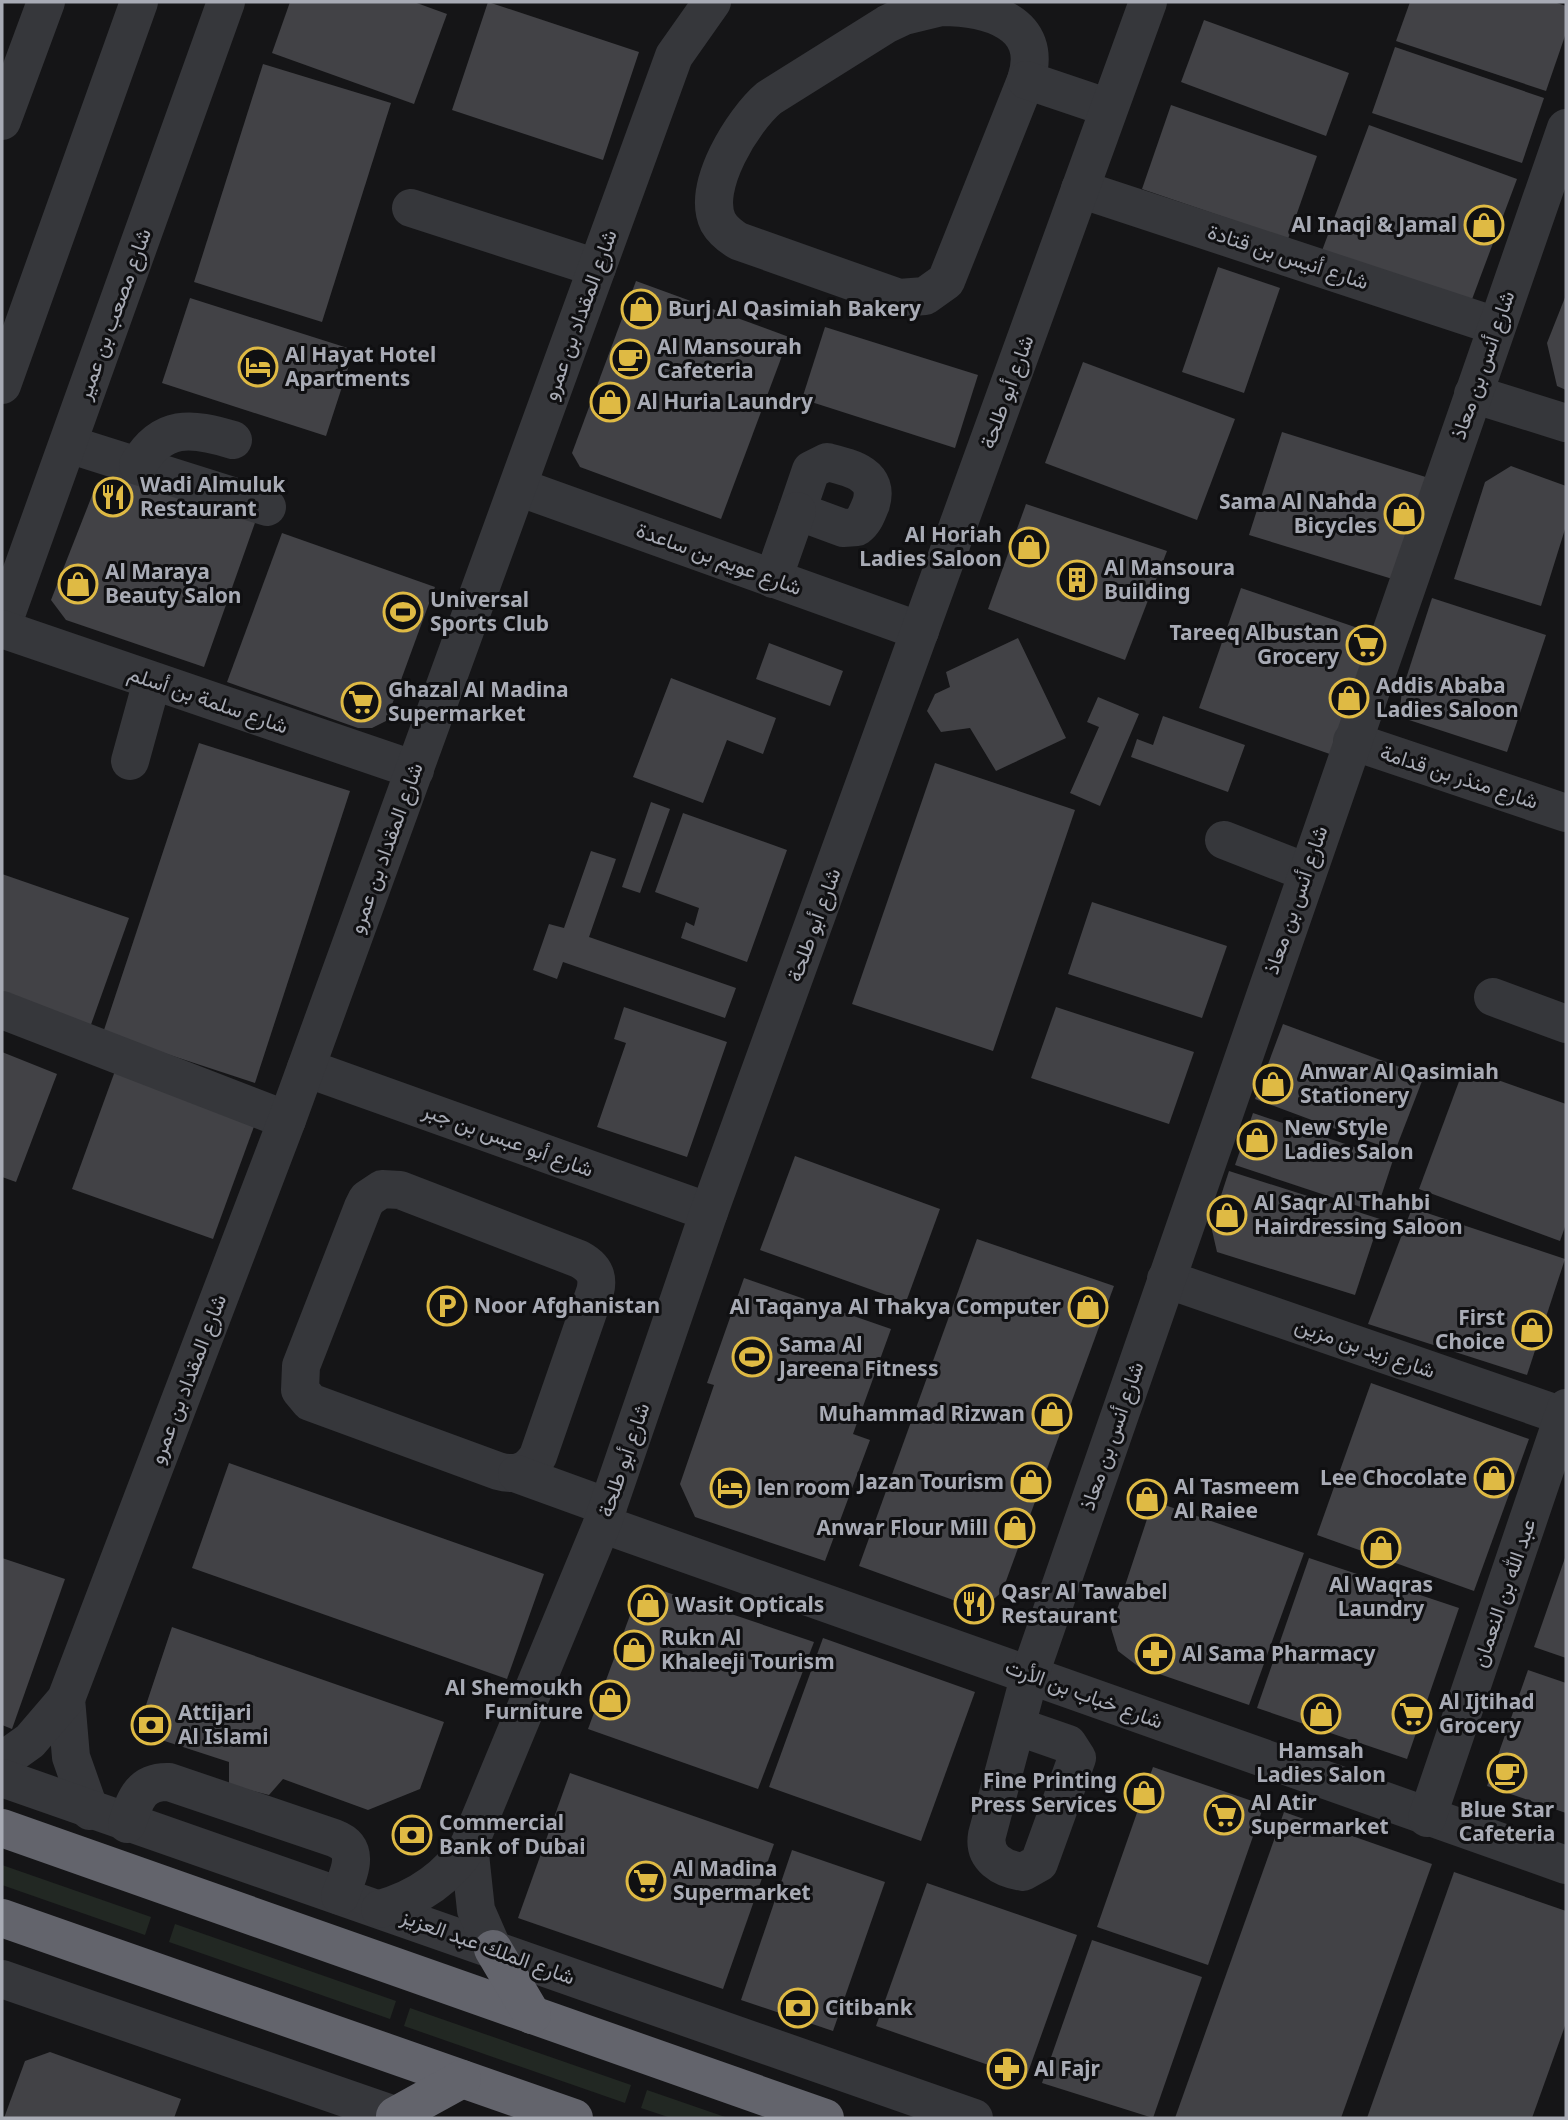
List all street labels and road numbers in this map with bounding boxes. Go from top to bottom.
street label: شارع أنيس بن قتادة [1204,217,1372,296]
street label: شارع مصعب بن عمير [69,224,158,404]
street label: شارع المقداد بن عمرو [535,225,624,404]
street label: شارع أنس بن معاذ [1443,287,1522,443]
street label: شارع أبو طلحة [973,331,1041,453]
street label: شارع عويم بن ساعدة [632,515,806,602]
street label: شارع سلمة بن أسلم [124,659,292,741]
street label: شارع منذر بن قدامة [1377,737,1542,816]
street label: شارع المقداد بن عمرو [341,758,430,937]
street label: شارع أنس بن معاذ [1256,822,1335,978]
street label: شارع أبو طلحة [780,864,848,986]
street label: شارع أبو عبس بن جبر [418,1095,597,1184]
street label: شارع المقداد بن عمرو [142,1290,233,1468]
street label: شارع زيد بن مزين [1291,1310,1439,1385]
street label: شارع أنس بن معاذ [1072,1358,1151,1514]
street label: شارع أبو طلحة [590,1399,657,1521]
street label: عبد الله بن النعمان [1465,1515,1542,1671]
street label: شارع خباب بن الأرت [1001,1652,1167,1736]
street label: شارع الملك عبد العزيز [396,1901,579,1991]

